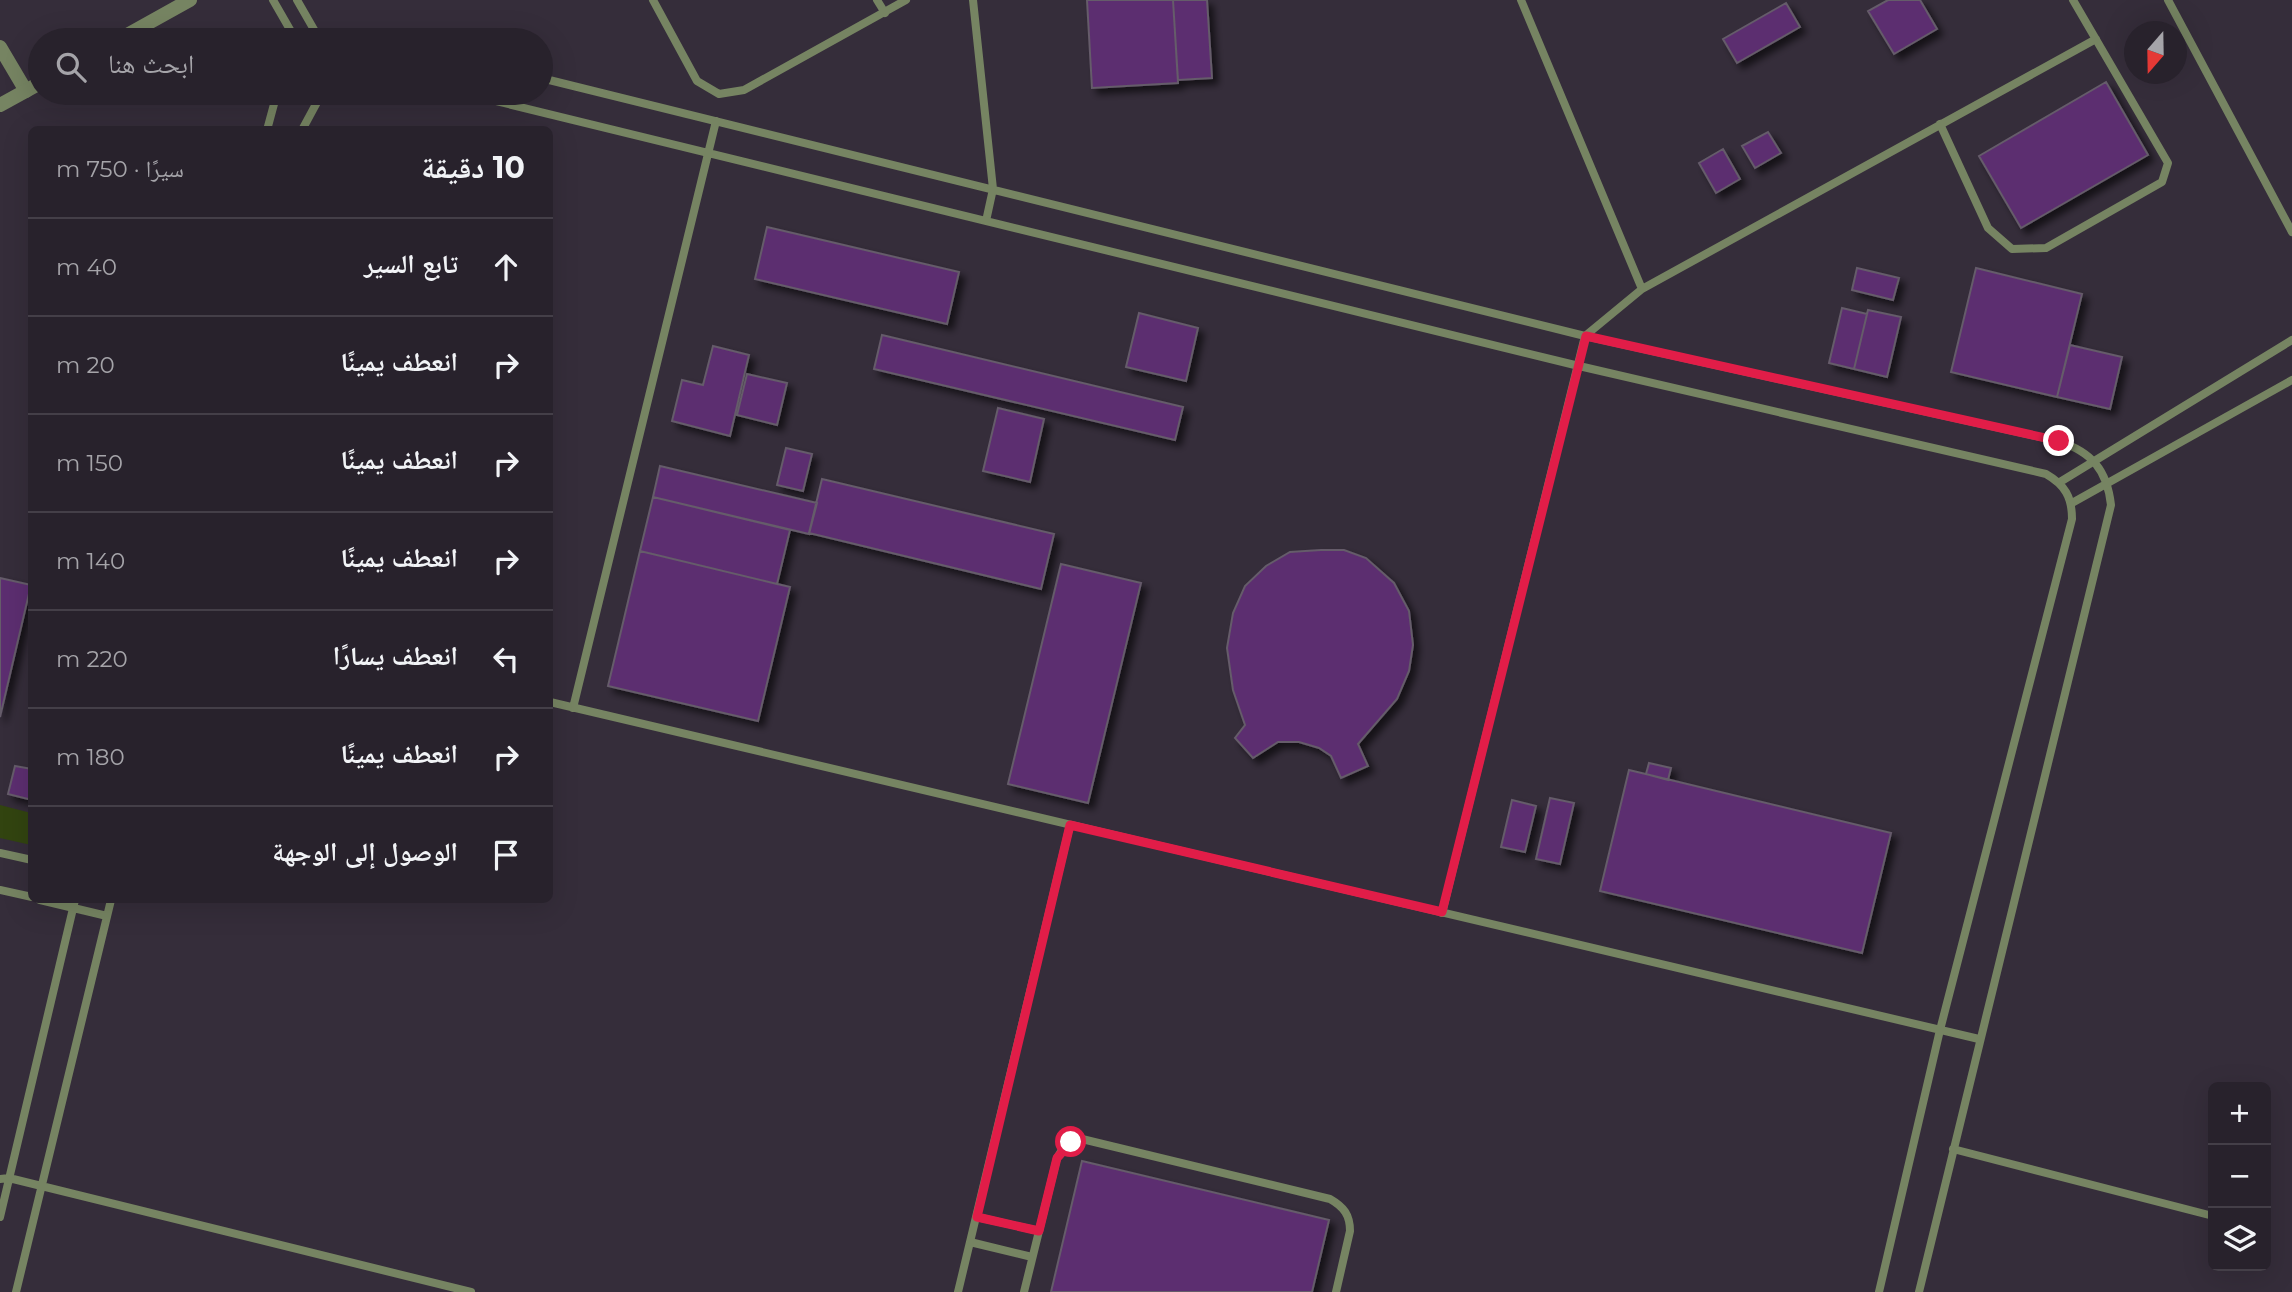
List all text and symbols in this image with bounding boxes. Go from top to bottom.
north arrow [2124,21,2187,84]
search box [28,28,553,105]
icon: search [52,48,90,86]
text: ابحث هنا [108,48,194,80]
text: 10 دقيقة [421,149,525,186]
text: سيرًا · 750 m [56,155,184,183]
text: تابع السير [364,248,458,280]
icon: ahead [487,248,525,286]
text: 40 m [56,253,117,281]
text: انعطف يمينًا [340,346,458,378]
icon: right [487,346,525,384]
text: 20 m [56,351,115,379]
route end [2043,425,2074,456]
text: انعطف يمينًا [340,444,458,476]
icon: right [487,444,525,482]
text: 150 m [56,449,123,477]
text: انعطف يمينًا [340,542,458,574]
icon: right [487,542,525,580]
text: 140 m [56,547,125,575]
text: انعطف يسارًا [333,640,458,672]
icon: left [487,640,525,678]
text: 220 m [56,645,128,673]
text: انعطف يمينًا [340,738,458,770]
icon: right [487,738,525,776]
text: 180 m [56,743,125,771]
text: الوصول إلى الوجهة [272,836,458,868]
icon: arrive [487,836,525,874]
map controls [2208,1082,2271,1271]
button: + [2208,1082,2271,1145]
route start [1055,1126,1086,1157]
button: − [2208,1145,2271,1208]
button: layers [2208,1208,2271,1271]

